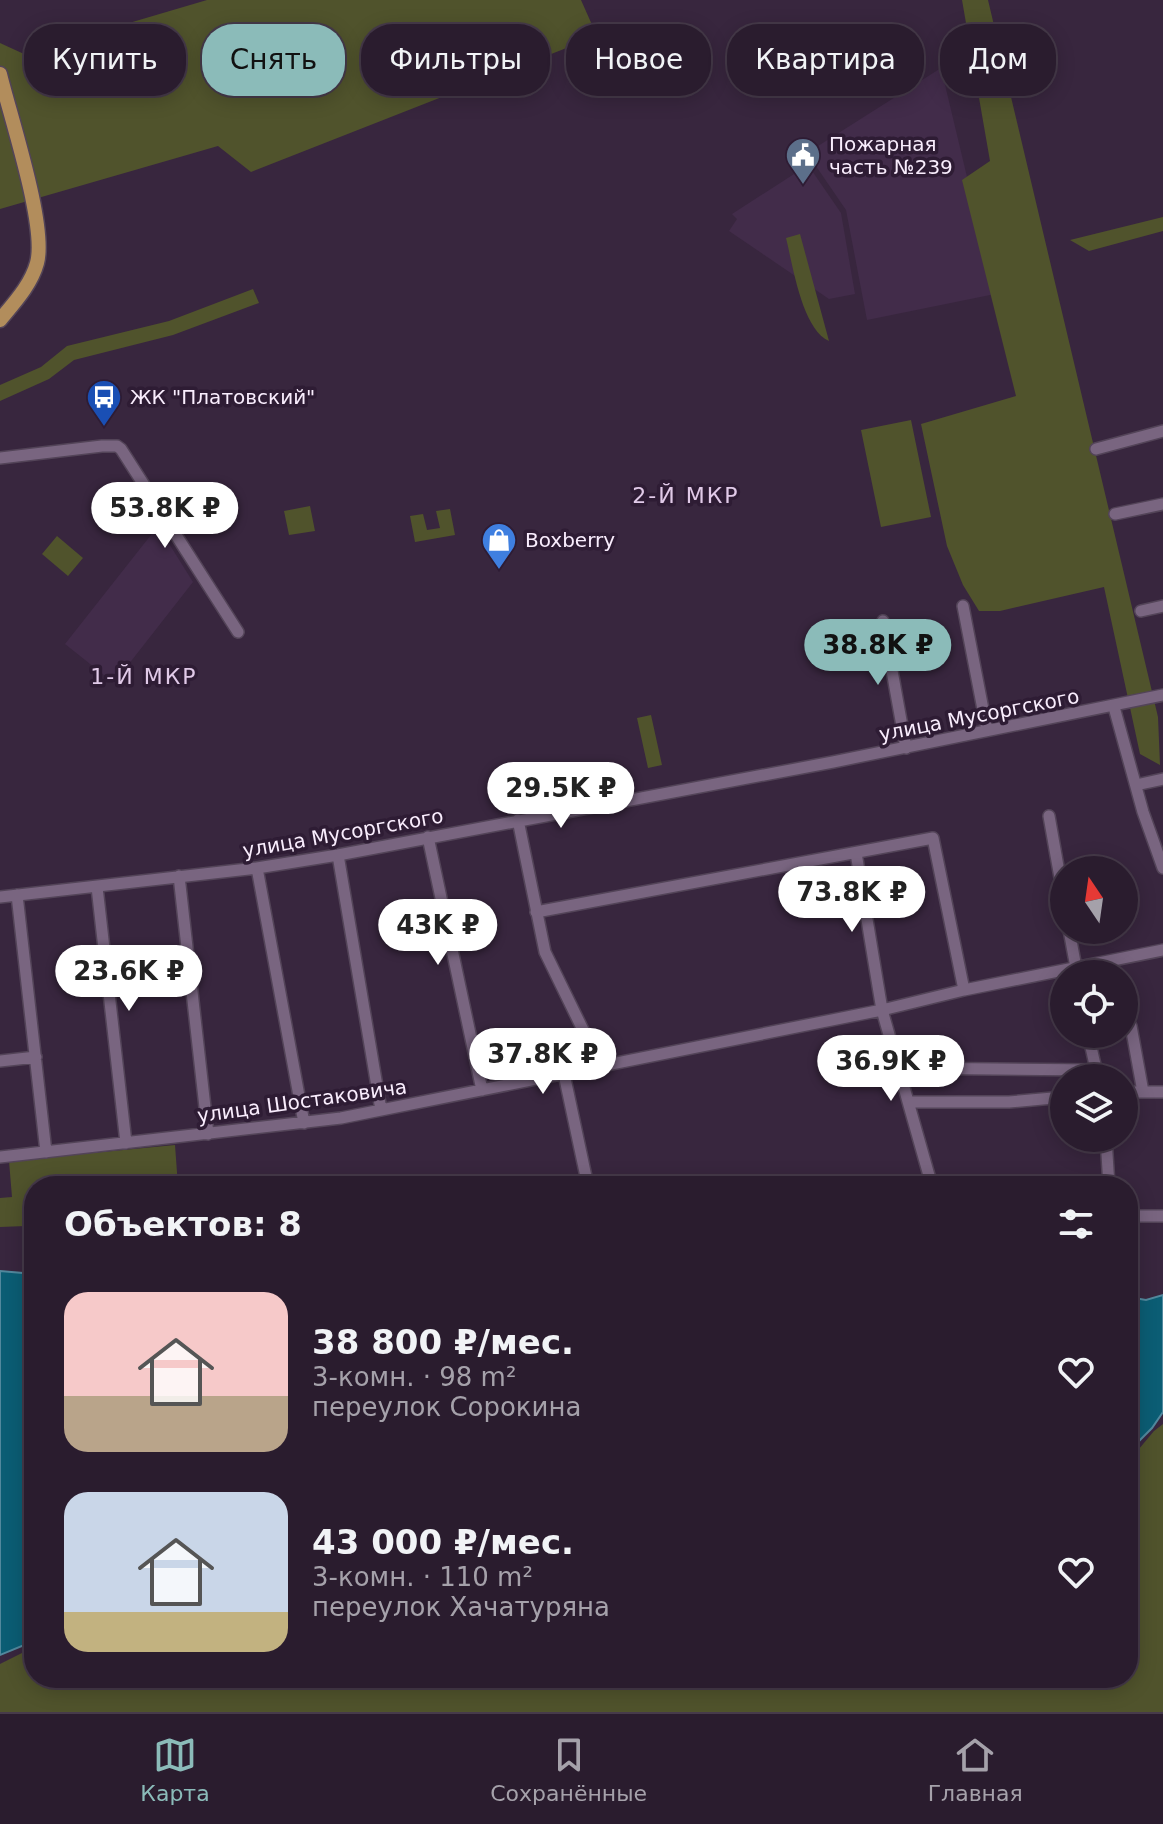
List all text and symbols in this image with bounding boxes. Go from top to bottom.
chip: Купить [24,24,186,96]
chip: Снять [202,24,345,96]
chip: Фильтры [361,24,550,96]
chip: Новое [566,24,711,96]
chip: Квартира [727,24,924,96]
chip: Дом [940,24,1056,96]
place label: Пожарная часть №239 [829,132,953,179]
public building icon: Пожарная часть №239 [784,136,822,186]
bus stop icon: ЖК "Платовский" [85,378,123,428]
place label: ЖК "Платовский" [130,385,315,409]
pin: 53.8K ₽ [91,482,239,550]
district label: 2-Й МКР [632,483,740,508]
text: 53.8K ₽ [109,493,221,523]
shop icon: Boxberry [480,521,518,571]
place label: Boxberry [525,528,615,552]
pin: 38.8K ₽ [804,619,952,687]
text: 38.8K ₽ [822,630,934,660]
district label: 1-Й МКР [90,664,198,689]
street label: улица Мусоргского [877,684,1081,746]
pin: 29.5K ₽ [487,762,635,830]
text: 29.5K ₽ [505,773,617,803]
street label: улица Мусоргского [241,804,445,862]
north arrow [1050,856,1138,944]
map controls [1050,856,1138,1152]
pin: 73.8K ₽ [778,866,926,934]
text: 73.8K ₽ [796,877,908,907]
pin: 43K ₽ [382,899,494,967]
text: 43K ₽ [396,910,480,940]
pin: 23.6K ₽ [55,945,203,1013]
text: 23.6K ₽ [73,956,185,986]
button: locate [1050,960,1138,1048]
pin: 37.8K ₽ [469,1028,617,1096]
pin: 36.9K ₽ [817,1035,965,1103]
text: 37.8K ₽ [487,1039,599,1069]
text: 36.9K ₽ [835,1046,947,1076]
button: layers [1050,1064,1138,1152]
street label: улица Шостаковича [196,1074,408,1128]
icon: filters [1054,1202,1098,1246]
text: Объектов: 8 [64,1204,302,1244]
text: 38 800 ₽/мес. [312,1322,574,1362]
icon: home [128,1324,224,1420]
icon: heart [1054,1350,1098,1394]
text: 3-комн. · 98 m² [312,1362,516,1392]
text: переулок Сорокина [312,1392,581,1422]
text: 43 000 ₽/мес. [312,1522,574,1562]
icon: home [128,1524,224,1620]
icon: heart [1054,1550,1098,1594]
text: 3-комн. · 110 m² [312,1562,533,1592]
text: переулок Хачатуряна [312,1592,610,1622]
tab: Карта [140,1733,210,1806]
tab: Сохранённые [490,1733,647,1806]
tab: Главная [928,1733,1023,1806]

